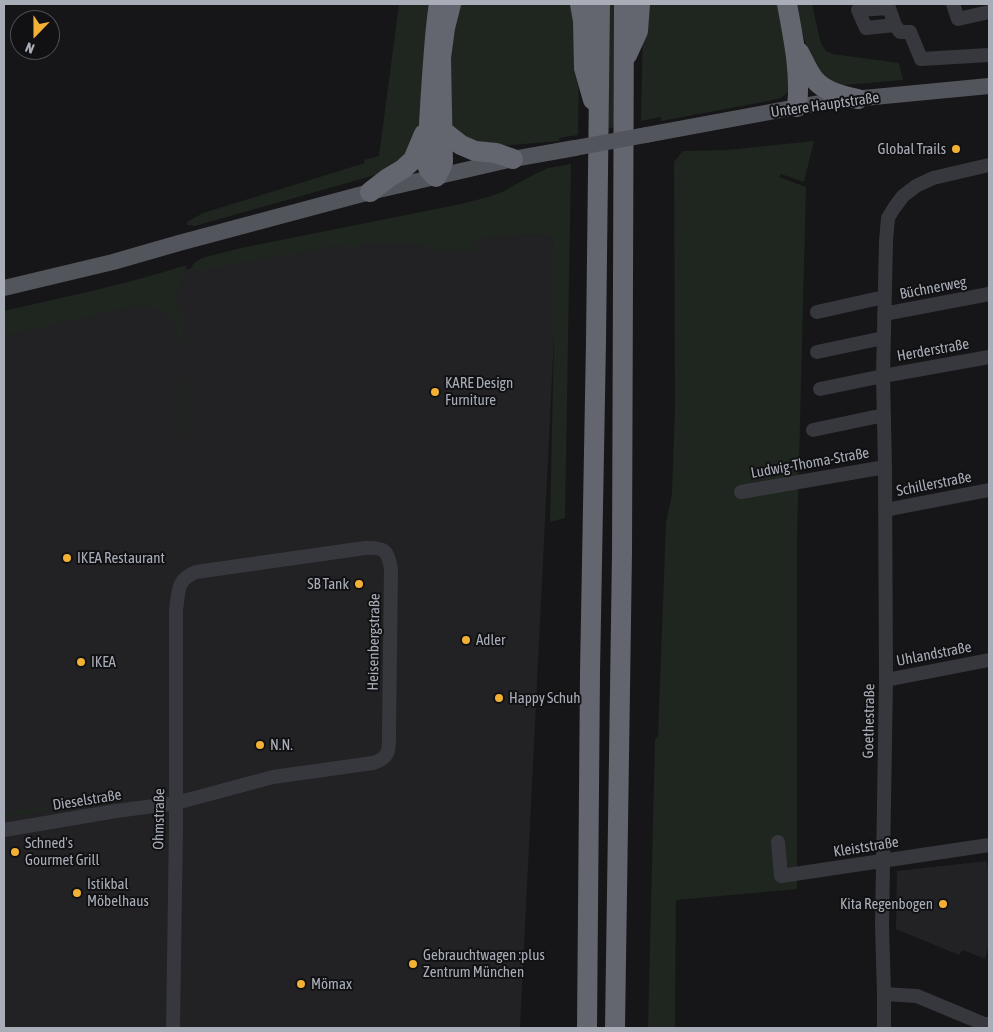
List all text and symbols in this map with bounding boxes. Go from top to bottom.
north arrow [10,10,60,60]
text: N [23,39,37,57]
street label: Untere Hauptstraße [770,88,880,122]
place label: Global Trails [878,140,946,158]
marker: Global Trails [950,143,962,155]
street label: Büchnerweg [898,273,968,303]
street label: Herderstraße [896,335,970,365]
place label: KARE Design Furniture [445,374,513,409]
marker: KARE Design Furniture [429,386,441,398]
street label: Ludwig-Thoma-Straße [749,444,871,482]
street label: Schillerstraße [895,468,973,500]
place label: IKEA Restaurant [77,549,165,567]
marker: IKEA Restaurant [61,552,73,564]
place label: SB Tank [307,575,349,593]
marker: SB Tank [353,578,365,590]
street label: Heisenbergstraße [364,593,384,691]
place label: Adler [476,631,506,649]
marker: Adler [460,634,472,646]
street label: Uhlandstraße [895,638,973,670]
place label: IKEA [91,653,116,671]
marker: IKEA [75,656,87,668]
street label: Goethestraße [859,683,879,759]
place label: Happy Schuh [509,689,581,707]
marker: Happy Schuh [493,692,505,704]
place label: N.N. [270,736,293,754]
marker: N.N. [254,739,266,751]
street label: Dieselstraße [51,786,123,814]
street label: Ohmstraße [149,788,169,850]
street label: Kleiststraße [832,833,900,861]
place label: Schned's Gourmet Grill [25,834,99,869]
marker: Schned's Gourmet Grill [9,846,21,858]
place label: Istikbal Möbelhaus [87,875,149,910]
marker: Istikbal Möbelhaus [71,887,83,899]
place label: Kita Regenbogen [840,895,933,913]
marker: Kita Regenbogen [937,898,949,910]
place label: Gebrauchtwagen :plus Zentrum München [423,946,545,981]
marker: Gebrauchtwagen :plus Zentrum München [407,958,419,970]
place label: Mömax [311,975,352,993]
marker: Mömax [295,978,307,990]

